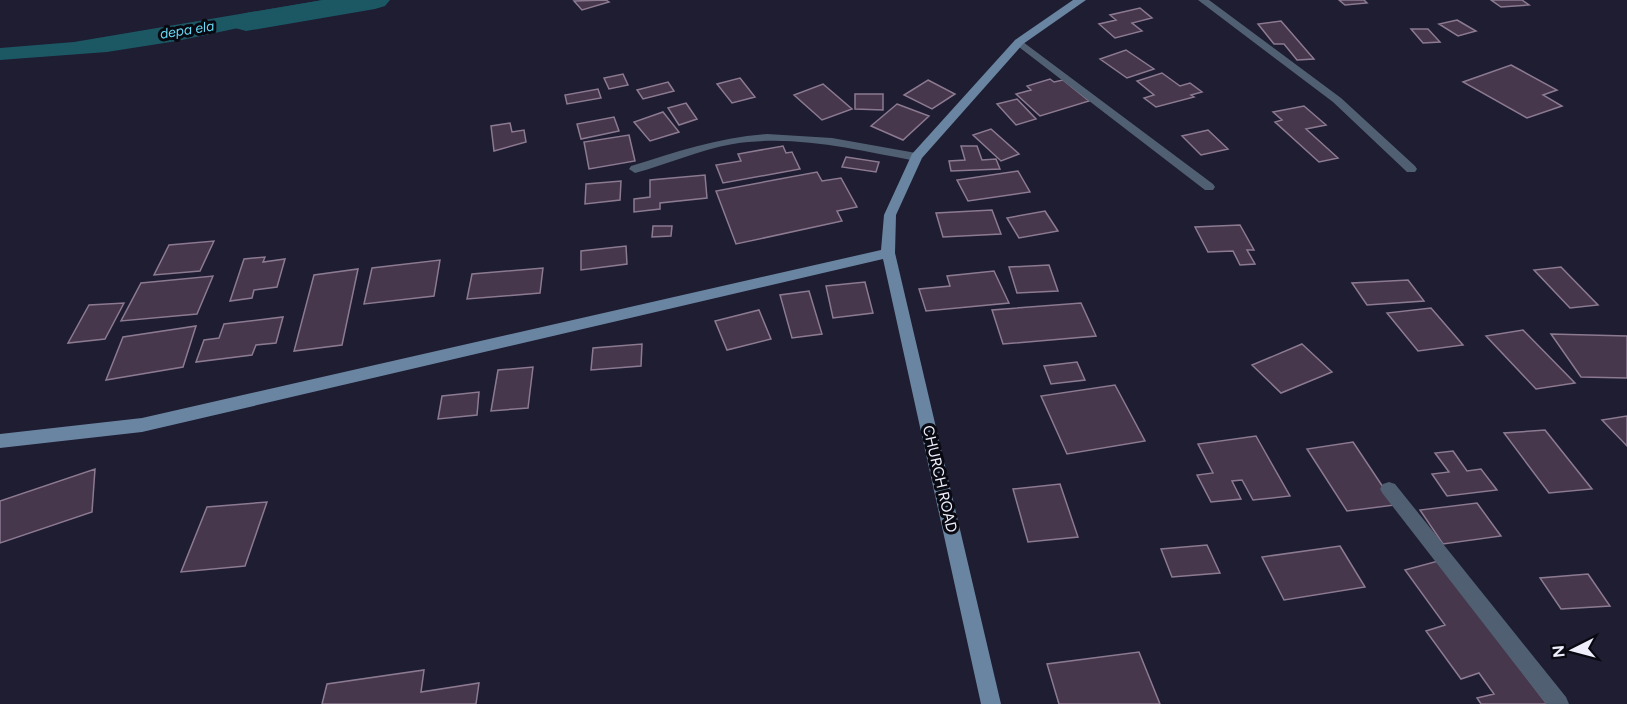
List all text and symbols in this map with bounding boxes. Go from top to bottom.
water label: depa ela [159,17,215,43]
street label: CHURCH ROAD [919,424,961,534]
north arrow [1543,620,1603,680]
text: N [1548,644,1569,659]

